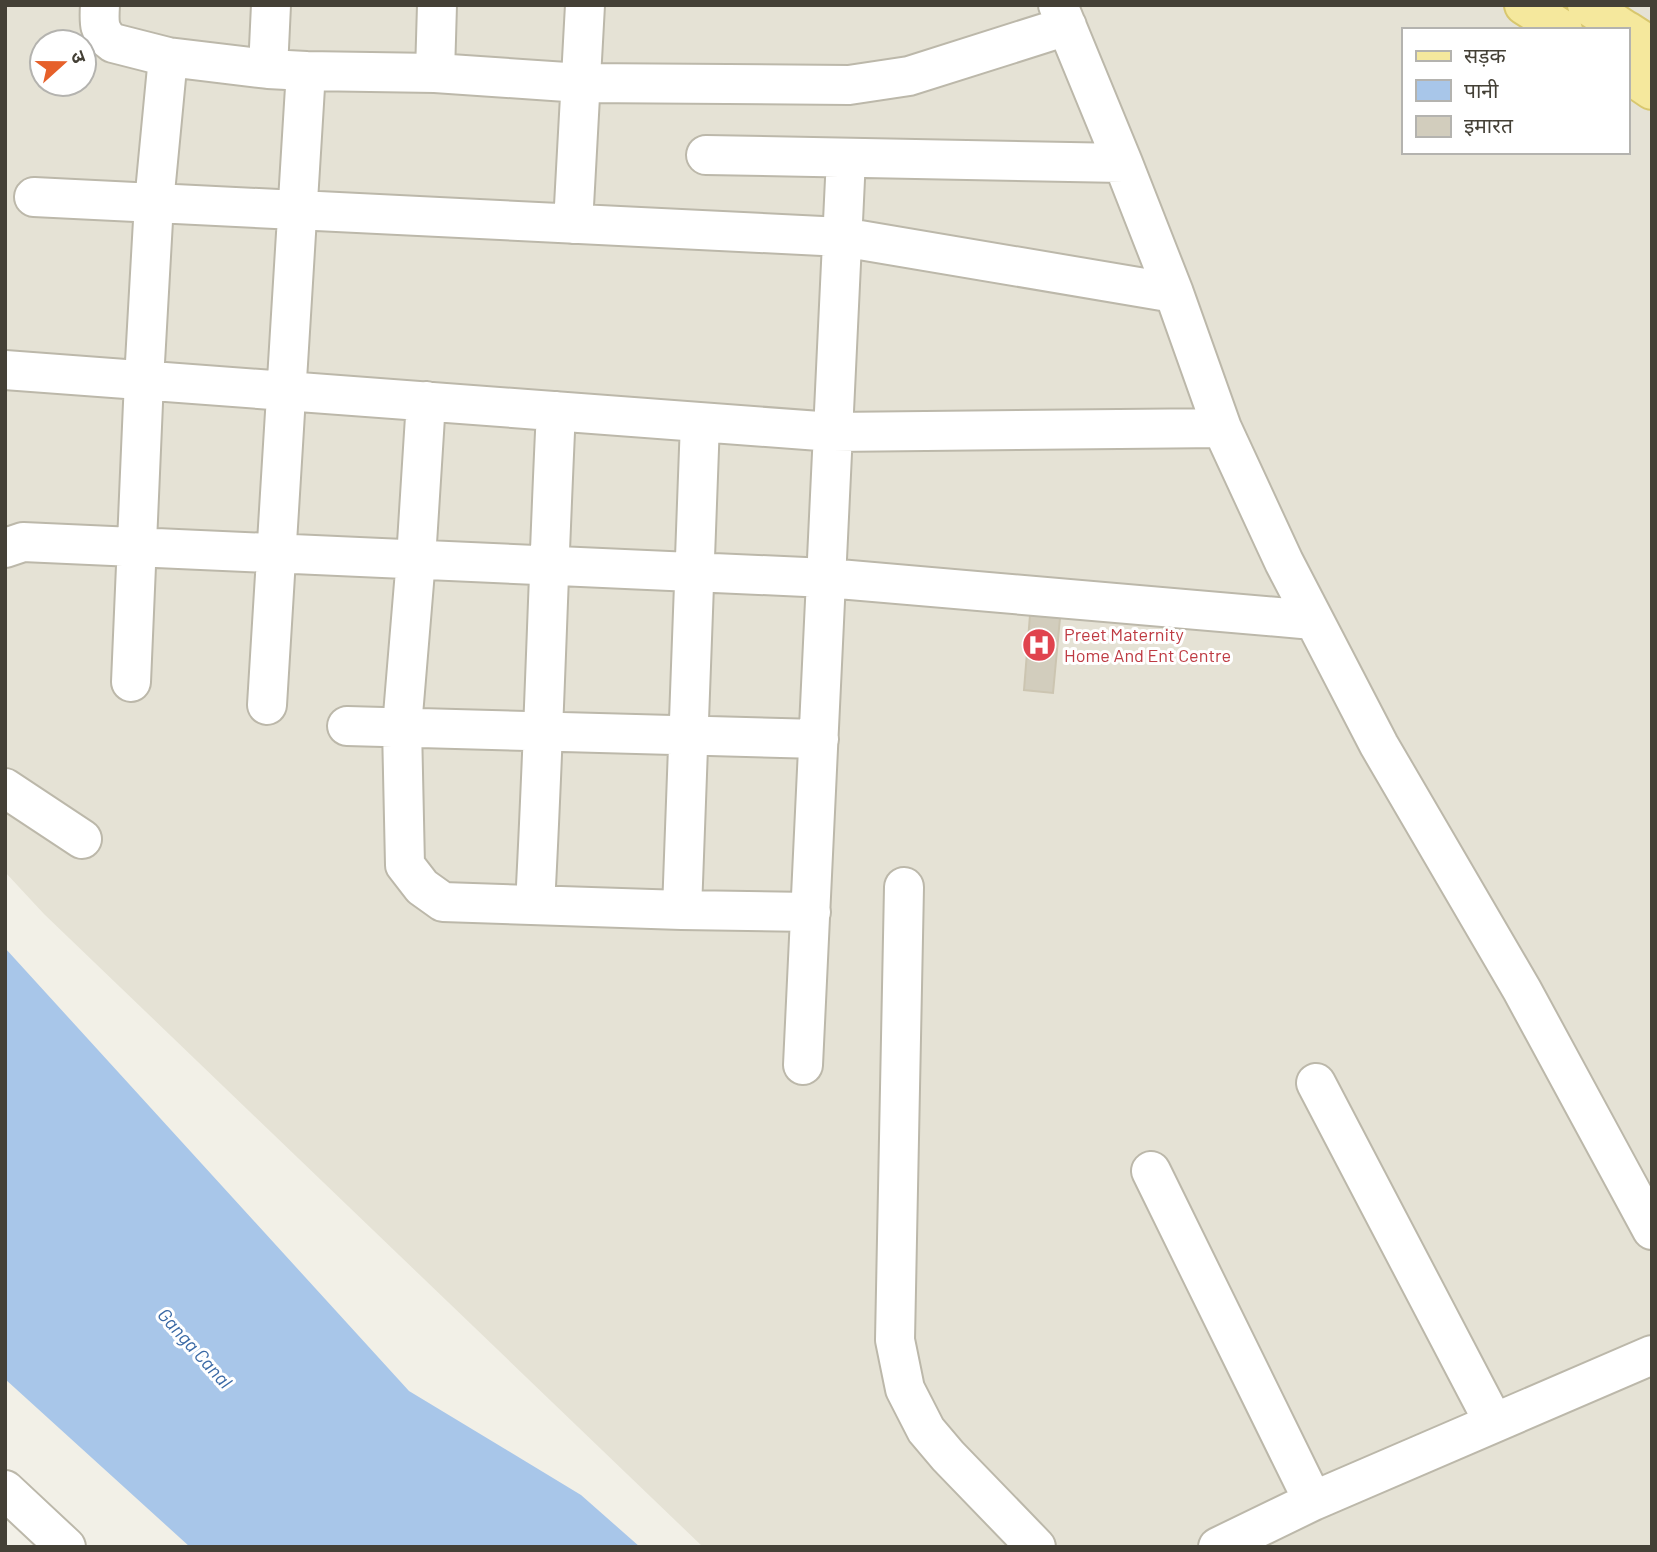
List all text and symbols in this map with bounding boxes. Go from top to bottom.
north arrow [28,28,98,98]
legend [1402,28,1629,154]
text: सड़क [1464,42,1506,67]
text: उ [67,47,92,67]
text: पानी [1464,77,1499,102]
text: इमारत [1464,112,1514,137]
place label: Preet Maternity Home And Ent Centre [1064,623,1231,666]
hospital icon: Preet Maternity Home And Ent Centre [1020,626,1058,664]
water label: Ganga Canal [153,1303,238,1393]

